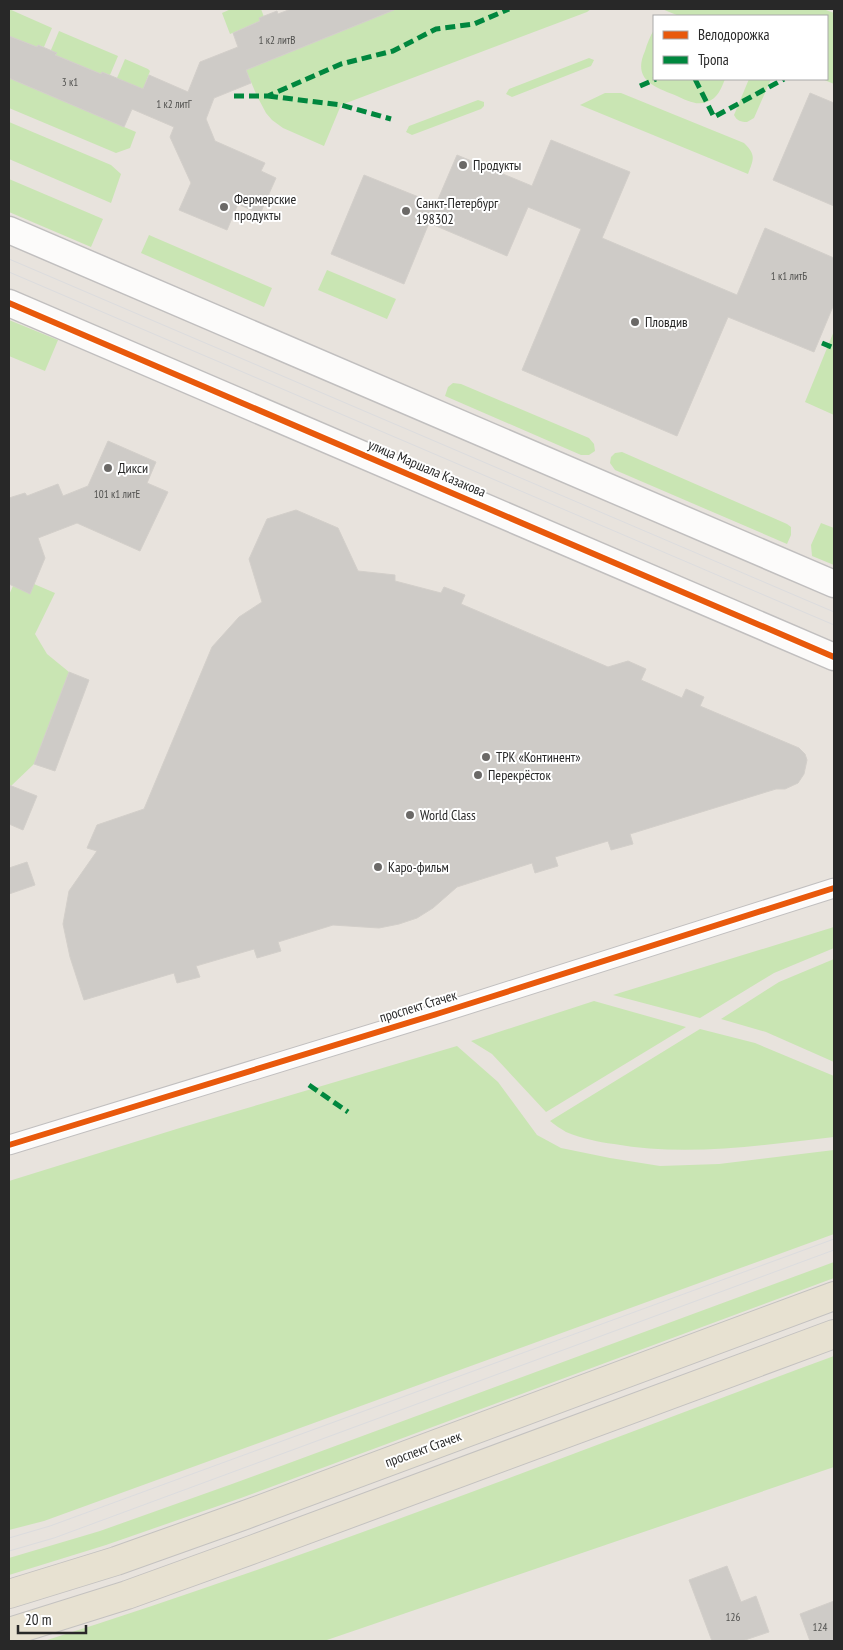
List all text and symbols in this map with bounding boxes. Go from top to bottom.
legend [653,15,828,80]
text: Велодорожка [698,25,769,44]
house number: 1 к2 литВ [259,33,295,47]
text: Тропа [698,50,729,69]
house number: 3 к1 [62,75,78,89]
house number: 1 к2 литГ [156,97,193,111]
place label: Продукты [473,156,521,174]
marker: Продукты [457,159,469,171]
place label: Фермерские продукты [234,190,296,224]
place label: Санкт-Петербург 198302 [416,194,499,228]
marker: Фермерские продукты [218,201,230,213]
marker: Санкт-Петербург 198302 [400,205,412,217]
house number: 1 к1 литБ [771,269,807,283]
place label: Пловдив [645,313,688,331]
marker: Пловдив [629,316,641,328]
street label: улица Маршала Казакова [365,435,489,501]
place label: Дикси [118,459,148,477]
marker: Дикси [102,462,114,474]
house number: 101 к1 литЕ [94,487,140,501]
place label: ТРК «Континент» [496,748,581,766]
marker: ТРК «Континент» [480,751,492,763]
place label: Перекрёсток [488,766,551,784]
marker: Перекрёсток [472,769,484,781]
place label: World Class [420,806,476,824]
marker: World Class [404,809,416,821]
place label: Каро-фильм [388,858,449,876]
marker: Каро-фильм [372,861,384,873]
street label: проспект Стачек [377,986,459,1026]
street label: проспект Стачек [382,1427,464,1471]
scale bar [18,1602,85,1634]
text: 20 m [25,1610,51,1629]
house number: 126 [726,1610,740,1624]
house number: 124 [813,1620,827,1634]

